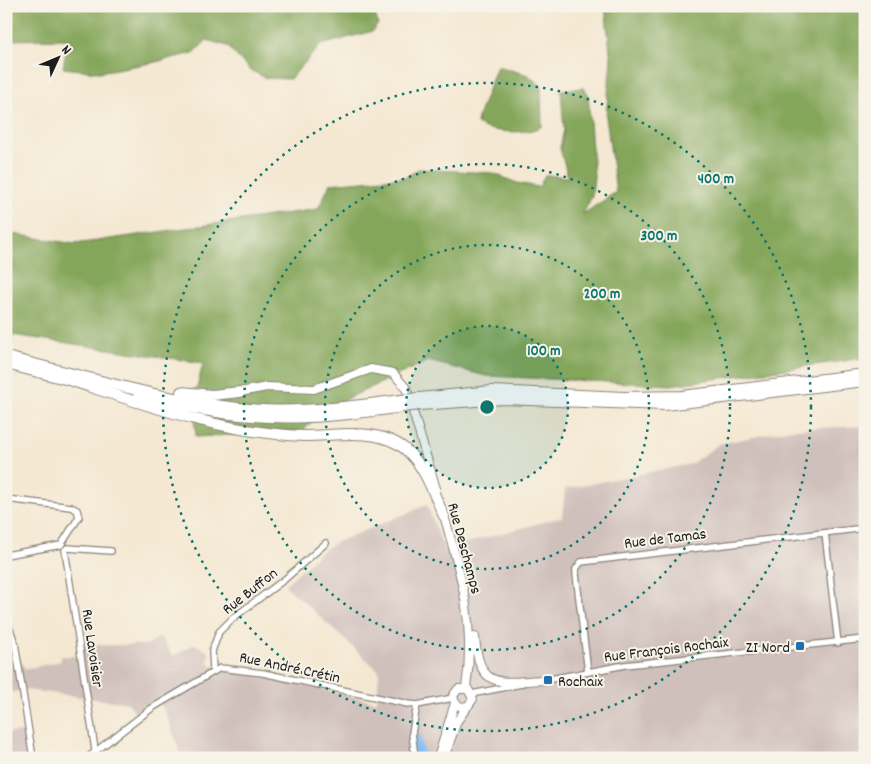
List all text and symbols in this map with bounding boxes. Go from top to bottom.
north arrow [32,32,82,82]
text: N [56,41,76,60]
text: 400 m [698,169,734,191]
text: 300 m [641,226,677,248]
text: 200 m [584,284,620,306]
text: 100 m [527,341,561,363]
centre of rings [478,398,496,416]
street label: Rue Deschamps [440,500,487,597]
street label: Rue de Tamas [623,523,708,556]
street label: Rue Buffon [218,563,283,621]
street label: Rue Lavoisier [75,608,108,689]
street label: Rue François Rochaix [603,631,730,670]
place label: ZI Nord [746,637,790,660]
marker: ZI Nord [794,640,806,652]
street label: Rue André Crétin [237,647,342,690]
place label: Rochaix [558,671,603,694]
marker: Rochaix [542,674,554,686]

